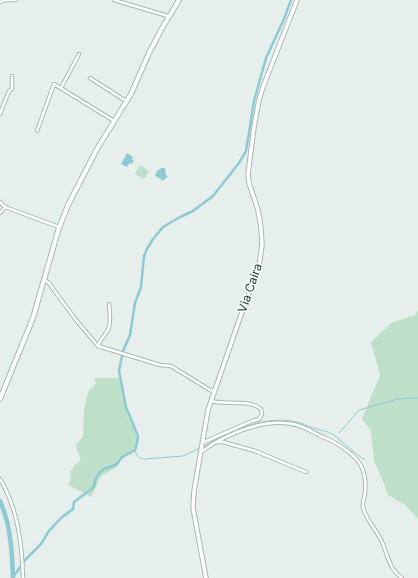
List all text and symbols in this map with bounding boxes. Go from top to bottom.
street label: Via Caira [234,261,265,314]

